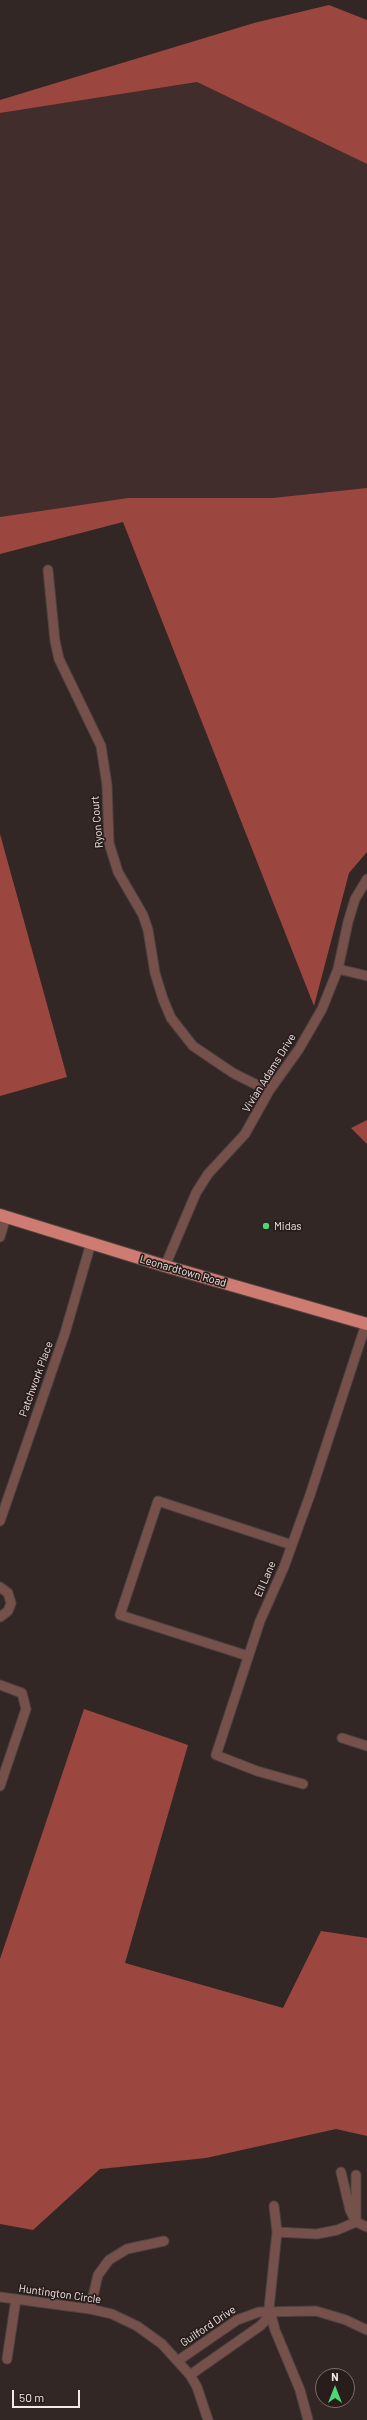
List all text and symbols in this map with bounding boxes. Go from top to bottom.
street label: Ryon Court [88,795,106,849]
street label: Vivian Adams Drive [239,1031,299,1115]
place label: Midas [274,1219,302,1233]
marker: Midas [261,1221,271,1231]
street label: Leonardtown Road [138,1252,228,1290]
street label: Patchwork Place [16,1340,56,1418]
street label: Ell Lane [252,1559,278,1599]
street label: Huntington Circle [18,2282,102,2306]
street label: Guilford Drive [178,2303,238,2349]
north arrow [315,2368,355,2408]
text: N [331,2370,339,2383]
scale bar [14,2382,82,2408]
text: 50 m [19,2390,44,2404]

